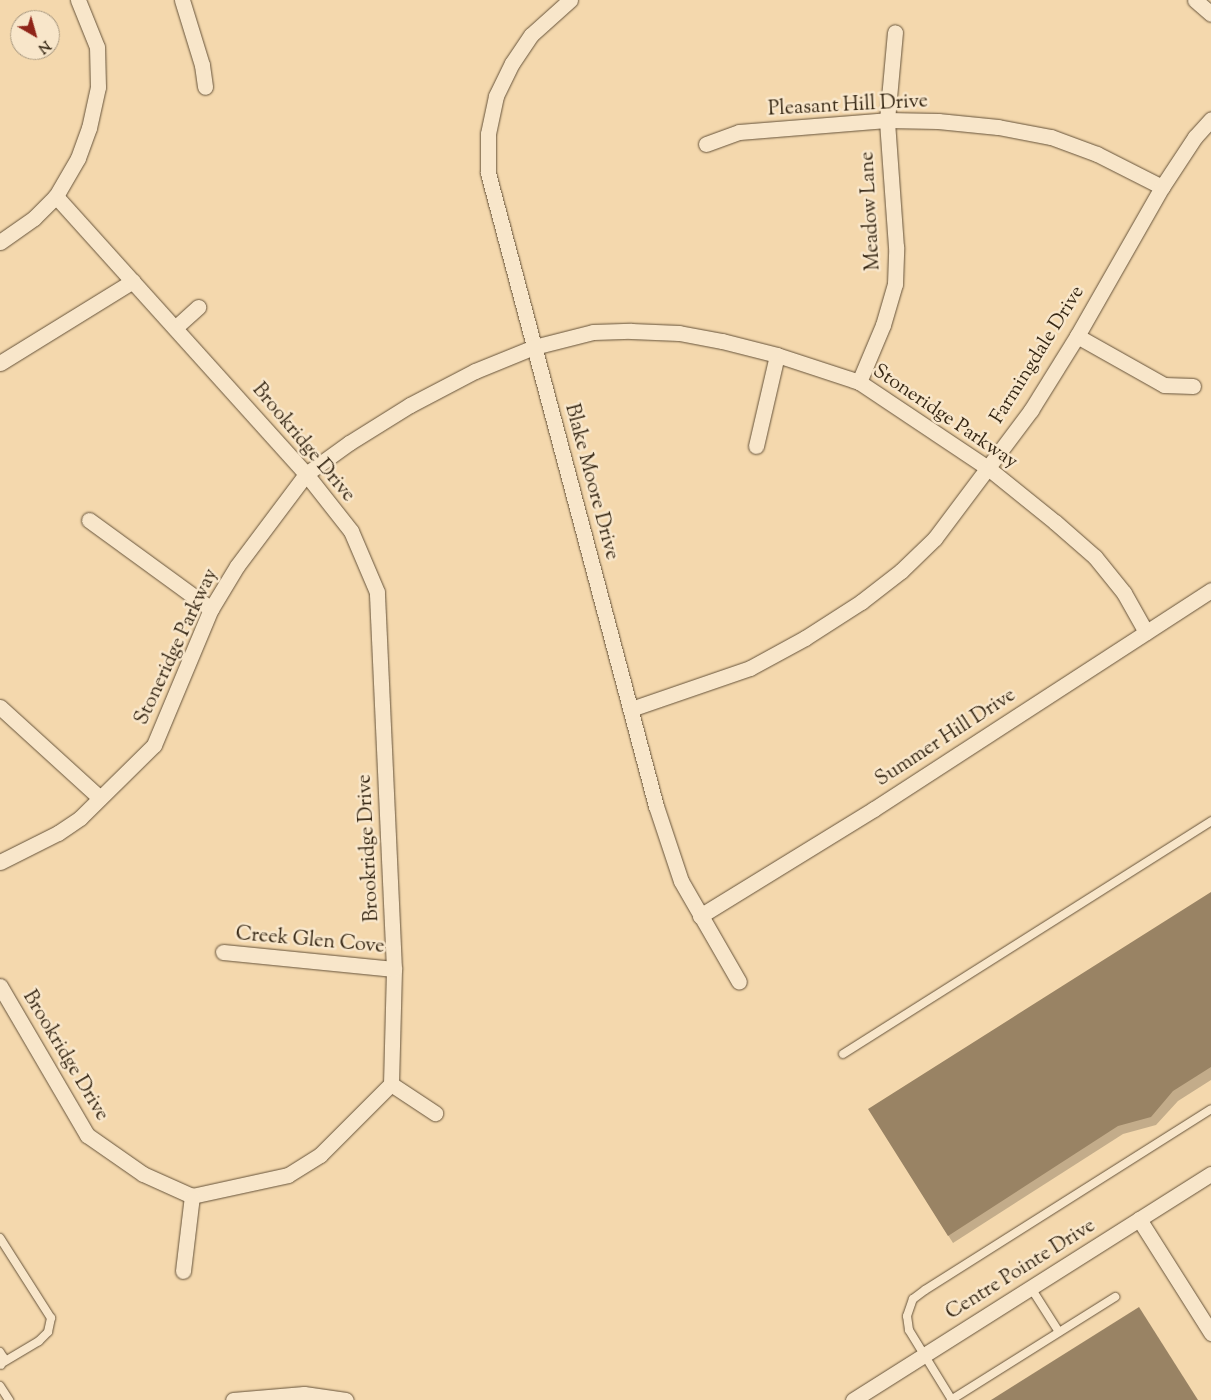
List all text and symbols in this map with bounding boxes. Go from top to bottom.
north arrow [10,10,60,60]
text: N [33,35,54,57]
street label: Pleasant Hill Drive [767,90,929,122]
street label: Meadow Lane [856,151,886,271]
street label: Farmingdale Drive [986,282,1090,428]
street label: Stoneridge Parkway [868,360,1022,474]
street label: Brookridge Drive [246,379,360,507]
street label: Blake Moore Drive [559,401,623,563]
street label: Stoneridge Parkway [130,565,224,729]
street label: Summer Hill Drive [871,684,1021,792]
street label: Brookridge Drive [353,774,385,922]
street label: Creek Glen Cove [235,923,385,959]
street label: Brookridge Drive [17,986,113,1126]
street label: Centre Pointe Drive [942,1214,1100,1326]

